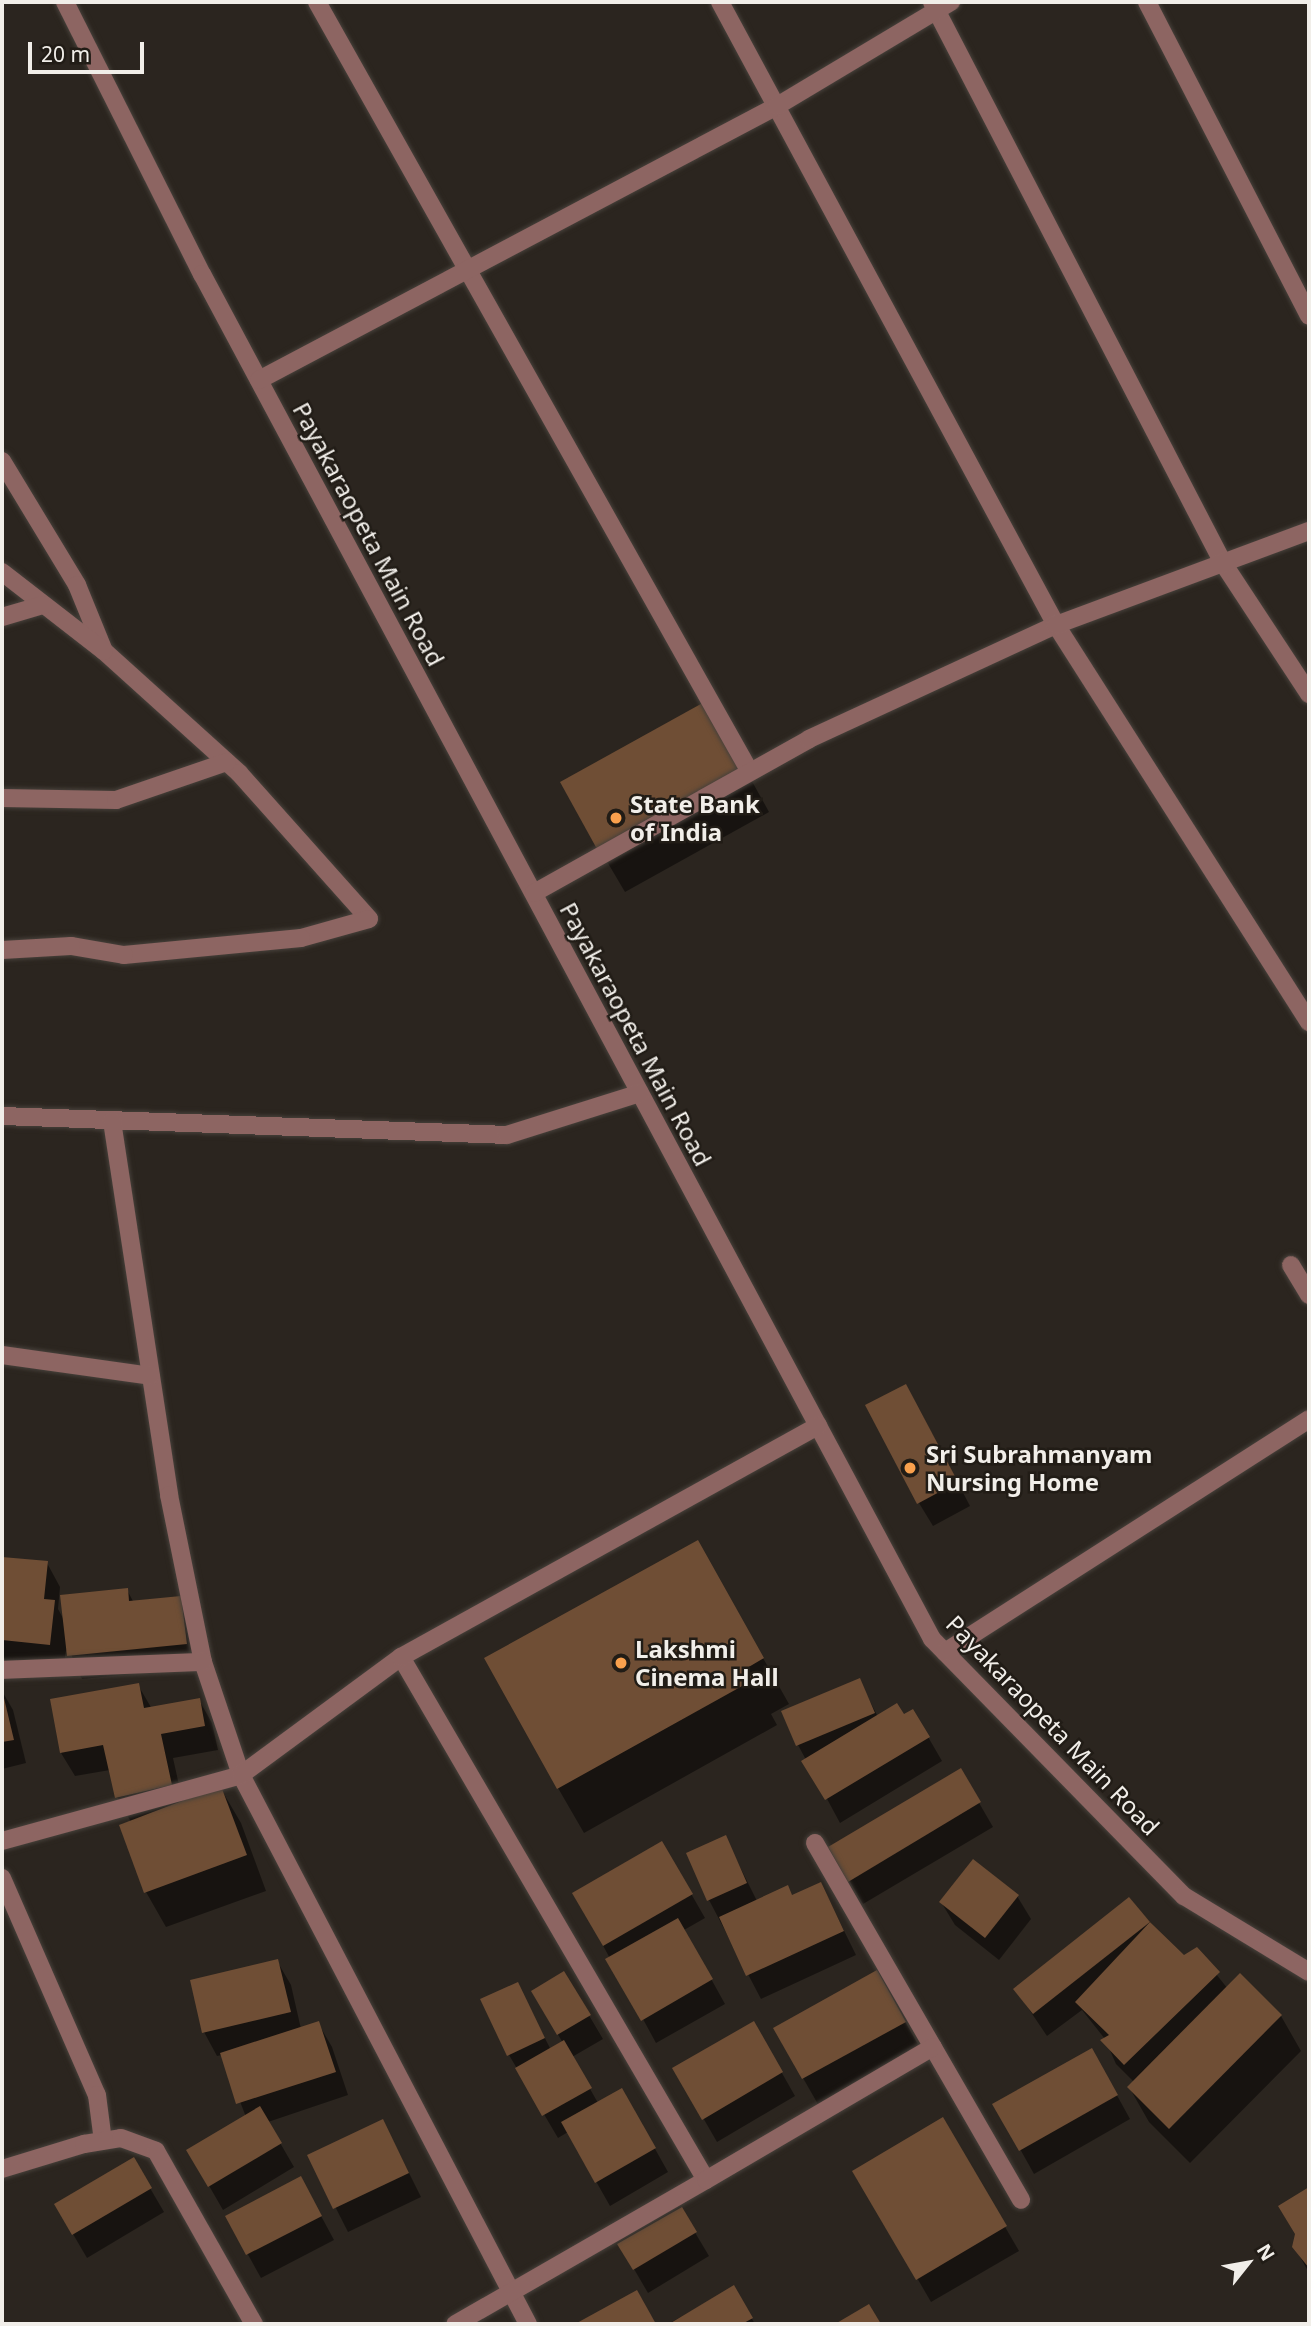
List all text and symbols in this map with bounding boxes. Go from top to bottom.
scale bar [32,28,147,72]
text: 20 m [41,40,90,68]
street label: Payakaraopeta Main Road [287,397,451,671]
place label: State Bank of India [630,790,760,846]
marker: State Bank of India [608,810,624,826]
street label: Payakaraopeta Main Road [554,897,718,1171]
place label: Sri Subrahmanyam Nursing Home [926,1440,1152,1496]
marker: Sri Subrahmanyam Nursing Home [900,1458,920,1478]
street label: Payakaraopeta Main Road [940,1609,1166,1841]
place label: Lakshmi Cinema Hall [635,1635,779,1691]
marker: Lakshmi Cinema Hall [613,1655,629,1671]
north arrow [1213,2228,1283,2298]
text: N [1251,2239,1281,2265]

